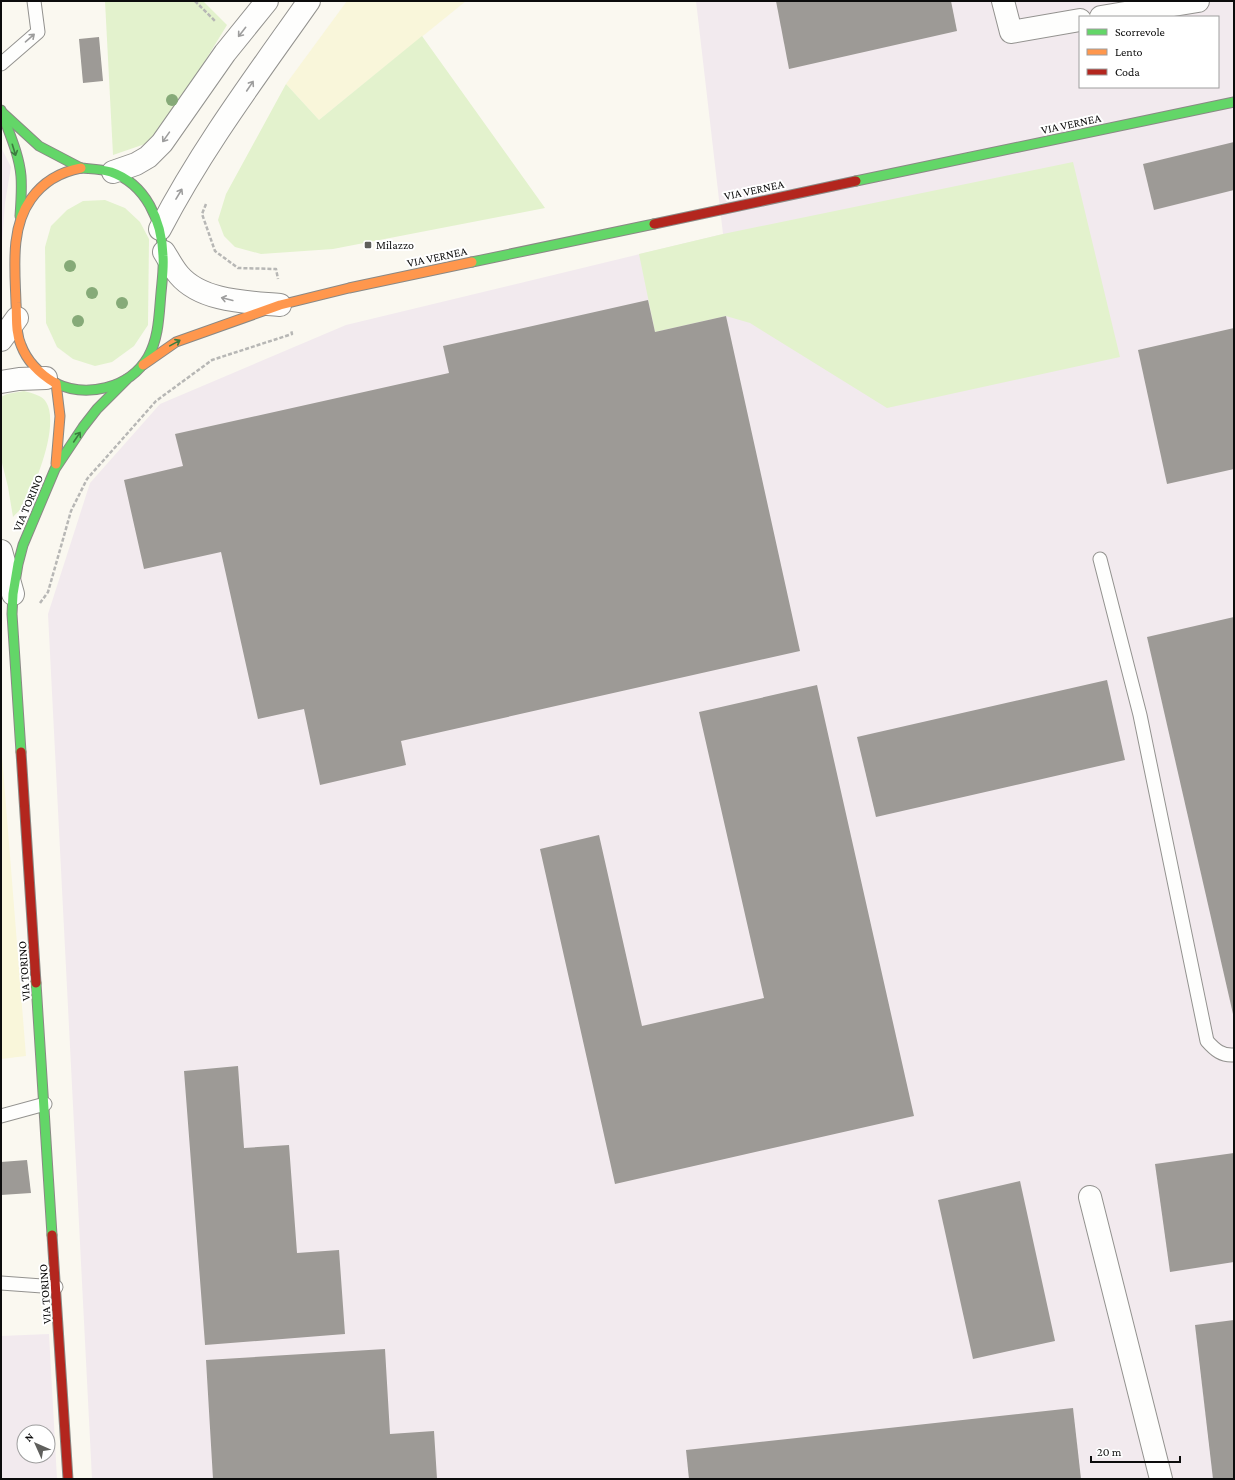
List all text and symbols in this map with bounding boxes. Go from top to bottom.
legend [1079,16,1219,88]
text: Scorrevole [1115,25,1165,39]
one-way arrow [238,26,247,37]
one-way arrow [25,34,35,43]
text: Lento [1115,45,1143,59]
text: Coda [1115,65,1140,79]
one-way arrow [246,80,254,91]
street label: VIA VERNEA [1040,111,1102,137]
one-way arrow [162,131,170,142]
one-way arrow [11,144,19,156]
street label: VIA VERNEA [723,177,785,203]
one-way arrow [175,188,183,200]
place label: Milazzo [376,238,414,252]
marker: Milazzo [363,240,373,250]
street label: VIA VERNEA [406,244,468,270]
one-way arrow [221,295,234,302]
one-way arrow [169,339,181,346]
one-way arrow [72,431,81,442]
street label: VIA TORINO [10,473,46,533]
street label: VIA TORINO [15,940,33,1002]
street label: VIA TORINO [36,1263,54,1325]
north arrow [16,1424,56,1464]
text: N [22,1430,36,1444]
scale bar [1091,1438,1180,1464]
text: 20 m [1097,1445,1122,1459]

